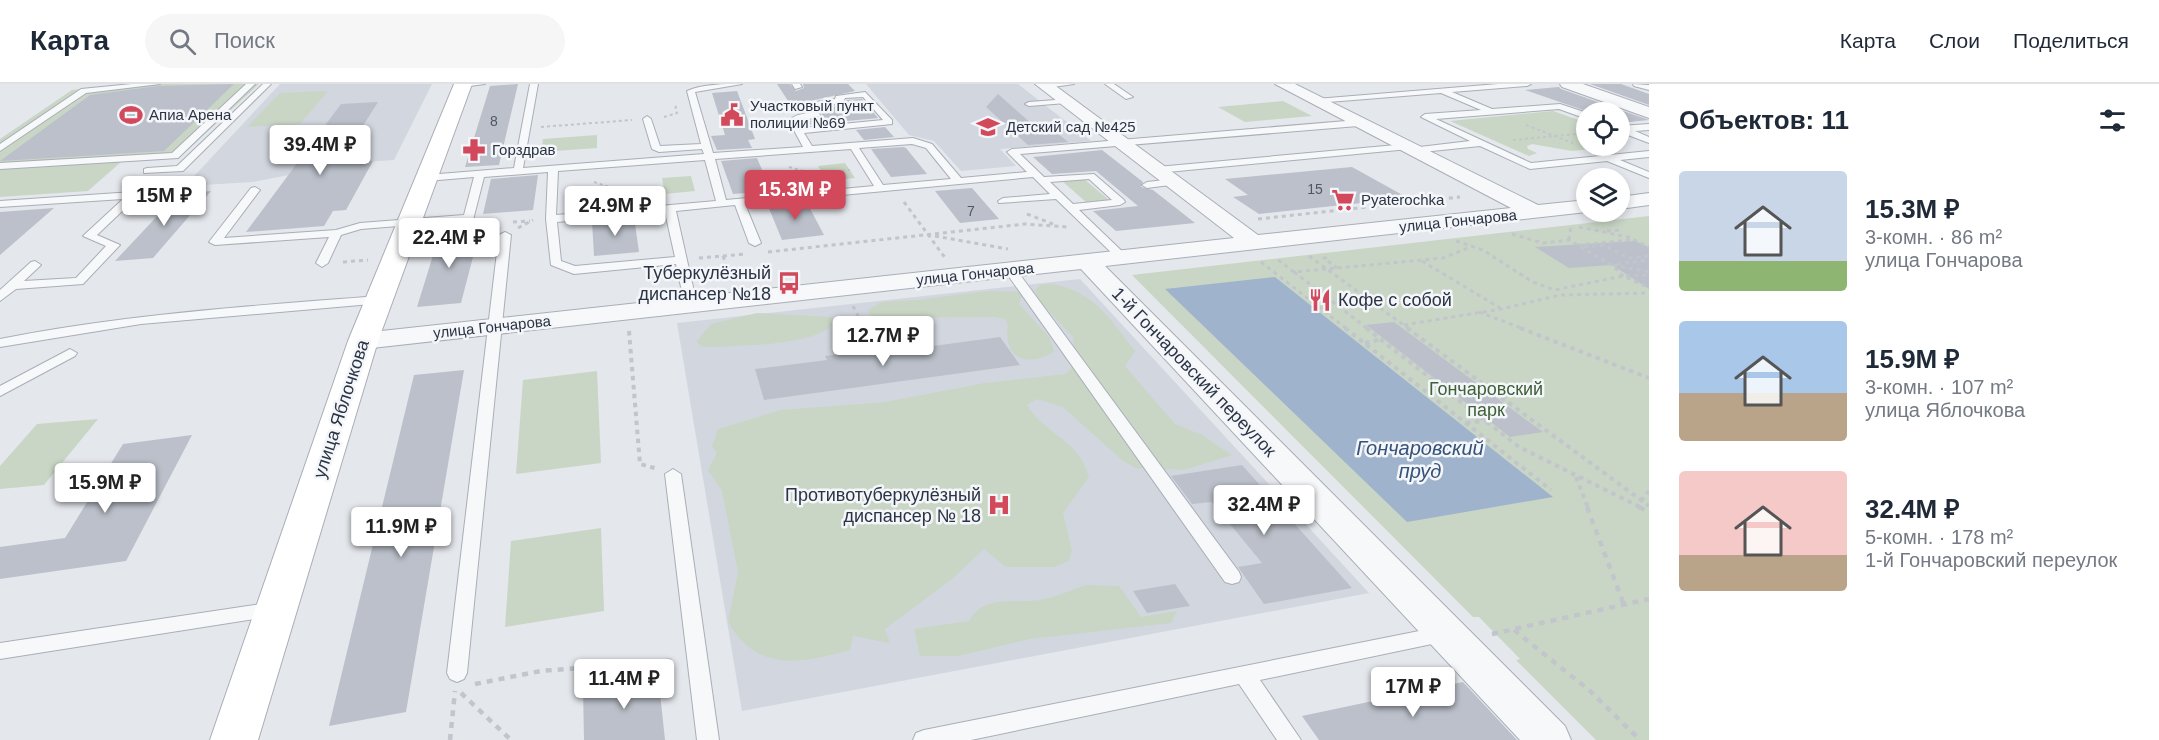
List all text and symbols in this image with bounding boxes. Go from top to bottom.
search box [145,14,565,68]
text: Карта [30,25,109,56]
icon: search [166,25,199,58]
text: Поиск [214,28,275,53]
text: Карта [1840,29,1896,52]
text: Слои [1929,29,1980,52]
text: Поделиться [2013,29,2129,52]
place label: Участковый пункт полиции №69 [750,97,874,131]
sports icon: Апиа Арена [118,102,144,128]
public building icon: Участковый пункт полиции №69 [719,102,745,128]
map controls [1576,102,1630,222]
button: locate [1576,102,1630,156]
icon: filters [2096,104,2129,137]
text: Объектов: 11 [1679,105,1849,135]
place label: Апиа Арена [149,106,232,123]
house number: 8 [490,113,498,129]
school or university icon: Детский сад №425 [975,114,1001,140]
place label: Детский сад №425 [1006,118,1136,135]
pin: 39.4M ₽ [265,125,375,176]
text: 39.4M ₽ [284,133,356,155]
pharmacy icon: Горздрав [461,137,487,163]
place label: Горздрав [492,141,556,158]
button: layers [1576,168,1630,222]
pin: 15.3M ₽ [740,170,850,221]
pin: 15M ₽ [122,176,206,227]
text: 15.3M ₽ [759,178,831,200]
house number: 15 [1307,181,1323,197]
text: 15M ₽ [136,184,192,206]
pin: 24.9M ₽ [560,186,670,237]
supermarket icon: Pyaterochka [1330,187,1356,213]
place label: Pyaterochka [1361,191,1445,208]
text: 24.9M ₽ [579,194,651,216]
text: 15.3M ₽ [1865,194,1960,224]
icon: home [1727,195,1799,267]
house number: 7 [967,203,975,219]
street label: улица Гончарова [1398,206,1518,235]
pin: 22.4M ₽ [394,218,504,269]
text: 22.4M ₽ [413,226,485,248]
text: 3-комн. · 86 m² [1865,226,2002,248]
text: улица Гончарова [1865,249,2023,271]
street label: улица Гончарова [915,259,1035,288]
place label: Туберкулёзный диспансер №18 [638,263,771,304]
bus stop icon: Туберкулёзный диспансер №18 [776,270,802,296]
street label: 1-й Гончаровский переулок [1108,283,1280,461]
restaurant icon: Кофе с собой [1307,287,1333,313]
place label: Кофе с собой [1338,290,1452,310]
street label: улица Гончарова [432,312,552,341]
pin: 12.7M ₽ [828,316,938,367]
text: 12.7M ₽ [847,324,919,346]
street label: улица Яблочкова [309,336,373,481]
text: 15.9M ₽ [1865,344,1960,374]
icon: home [1727,345,1799,417]
text: 3-комн. · 107 m² [1865,376,2013,398]
park label: Гончаровский парк [1429,379,1543,420]
text: улица Яблочкова [1865,399,2025,421]
water label: Гончаровский пруд [1356,437,1484,482]
pin: 15.9M ₽ [50,463,160,514]
text: 15.9M ₽ [69,471,141,493]
place label: Противотуберкулёзный диспансер № 18 [785,485,981,526]
pin: 32.4M ₽ [1209,485,1319,536]
hospital icon: Противотуберкулёзный диспансер № 18 [986,492,1012,518]
text: 32.4M ₽ [1228,493,1300,515]
text: 32.4M ₽ [1865,494,1960,524]
icon: home [1727,495,1799,567]
pin: 11.9M ₽ [346,507,456,558]
text: 11.9M ₽ [365,515,437,537]
text: 5-комн. · 178 m² [1865,526,2013,548]
text: 1-й Гончаровский переулок [1865,549,2117,571]
pin: 11.4M ₽ [569,659,679,710]
text: 11.4M ₽ [588,667,660,689]
pin: 17M ₽ [1371,667,1455,718]
text: 17M ₽ [1385,675,1441,697]

